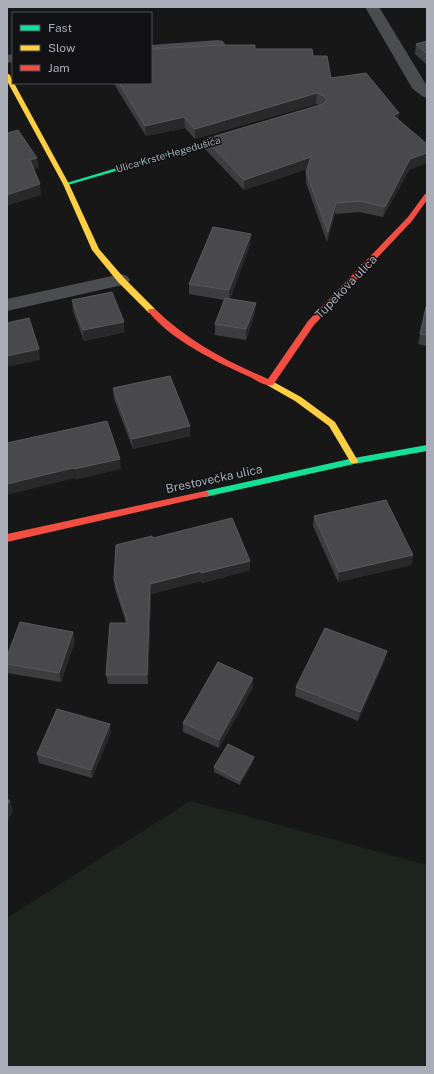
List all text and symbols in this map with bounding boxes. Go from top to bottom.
legend [12,12,152,84]
text: Fast [48,21,73,35]
text: Slow [48,41,76,55]
text: Jam [48,61,70,75]
street label: Ulica Krste Hegedušića [114,133,222,175]
street label: Tupekova ulica [312,252,380,322]
street label: Brestovečka ulica [164,462,264,496]

